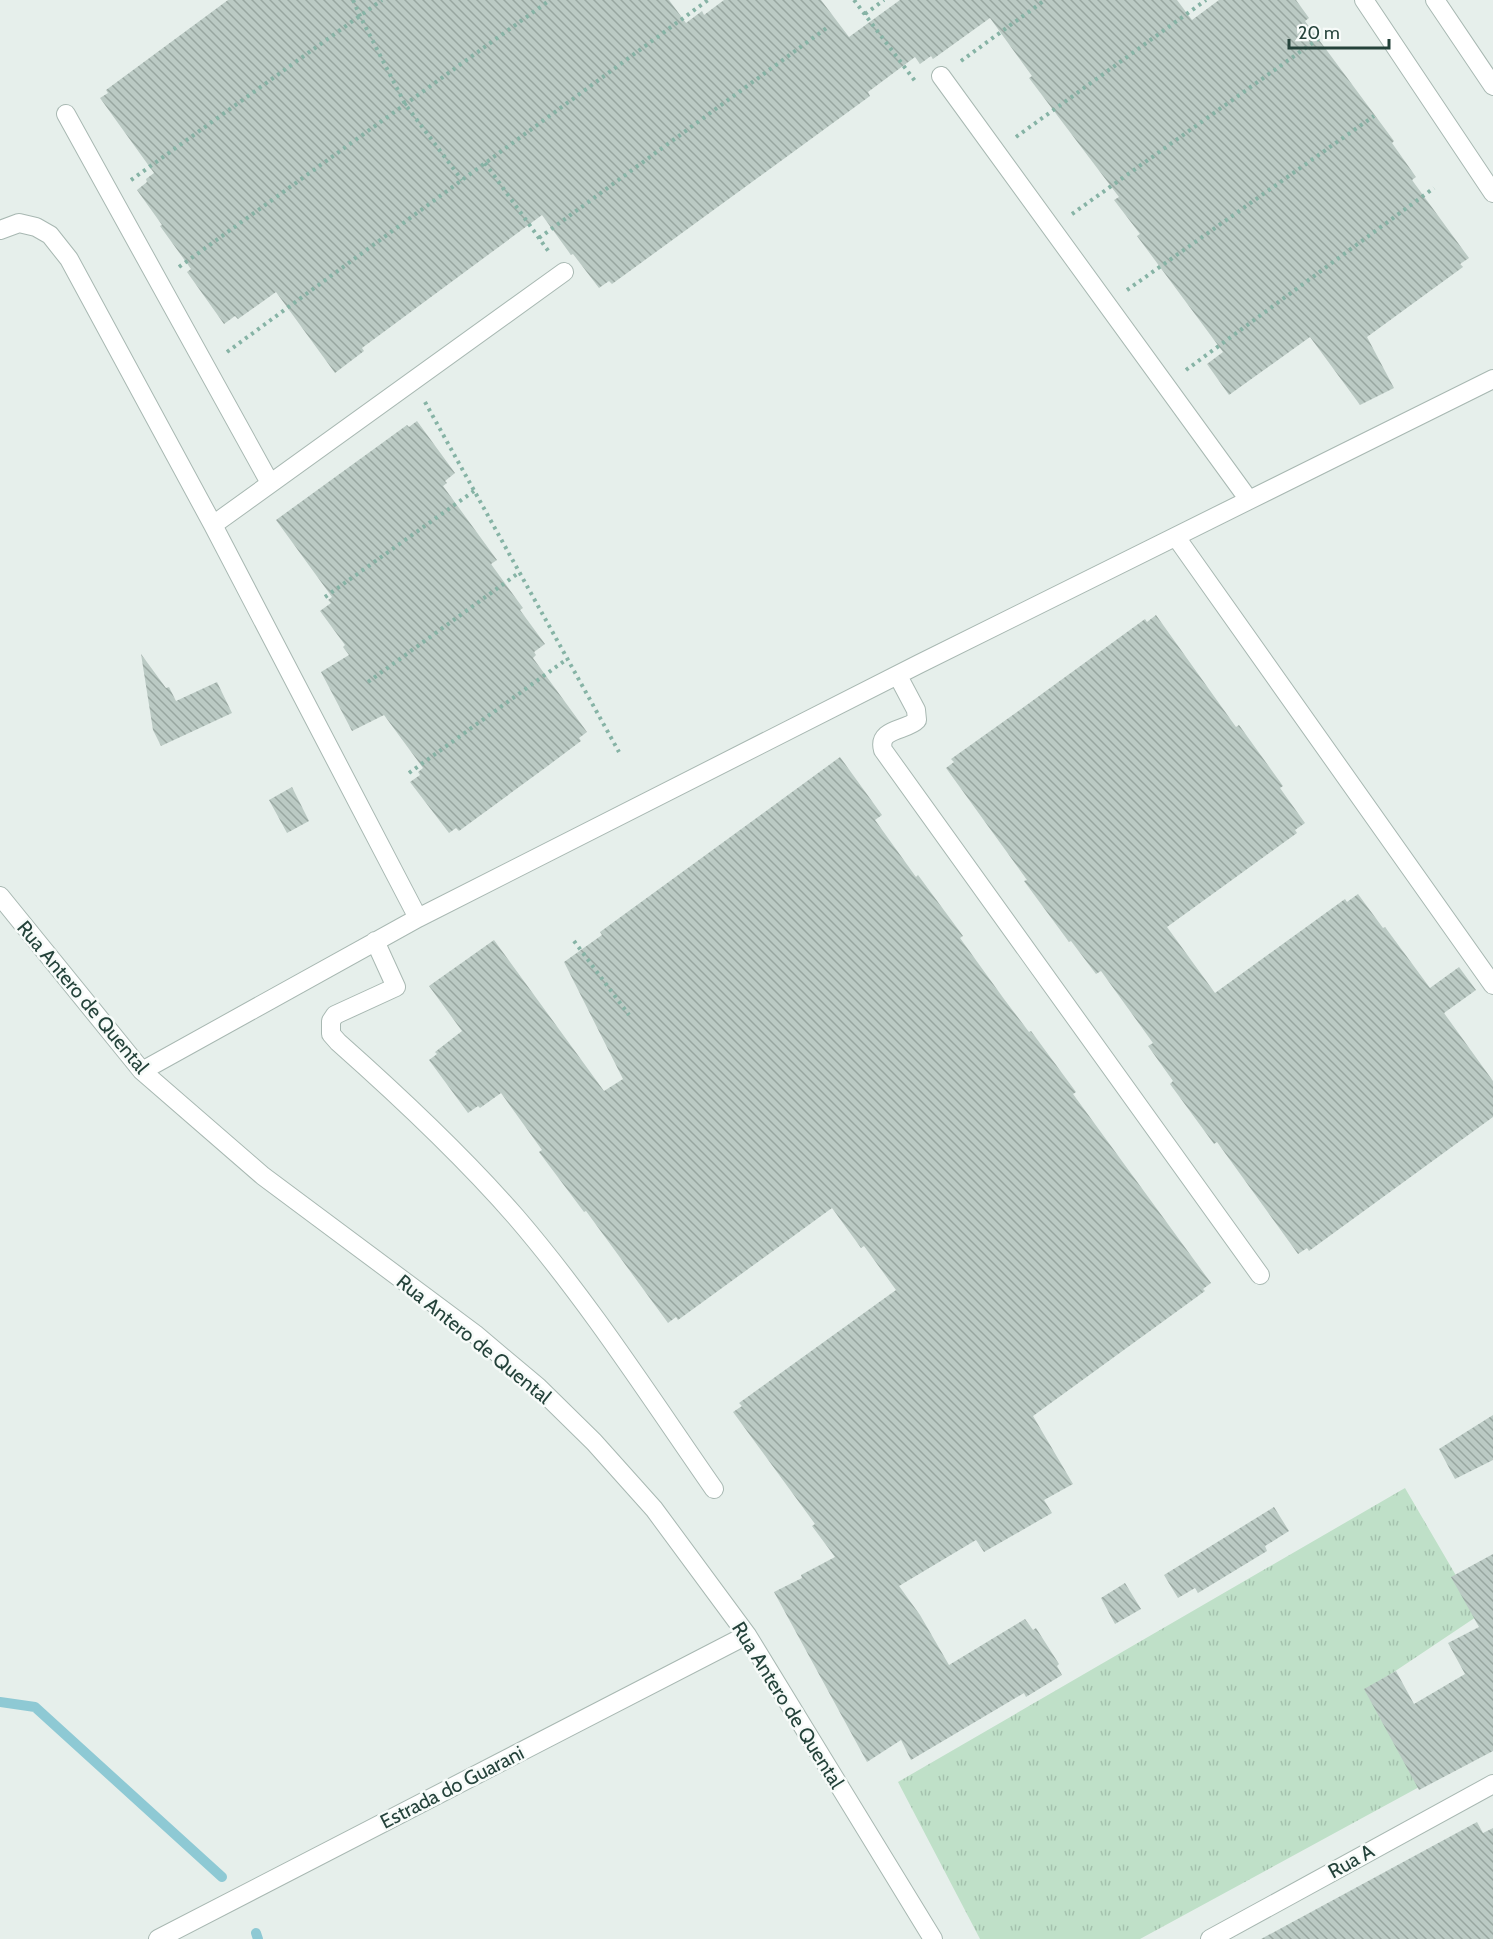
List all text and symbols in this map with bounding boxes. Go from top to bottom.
scale bar [1289,12,1390,50]
text: 20 m [1298,22,1340,44]
street label: Rua Antero de Quental [12,916,154,1079]
street label: Rua Antero de Quental [392,1269,556,1409]
street label: Rua Antero de Quental [727,1617,849,1793]
street label: Estrada do Guarani [376,1740,528,1834]
street label: Rua A [1324,1838,1379,1883]

